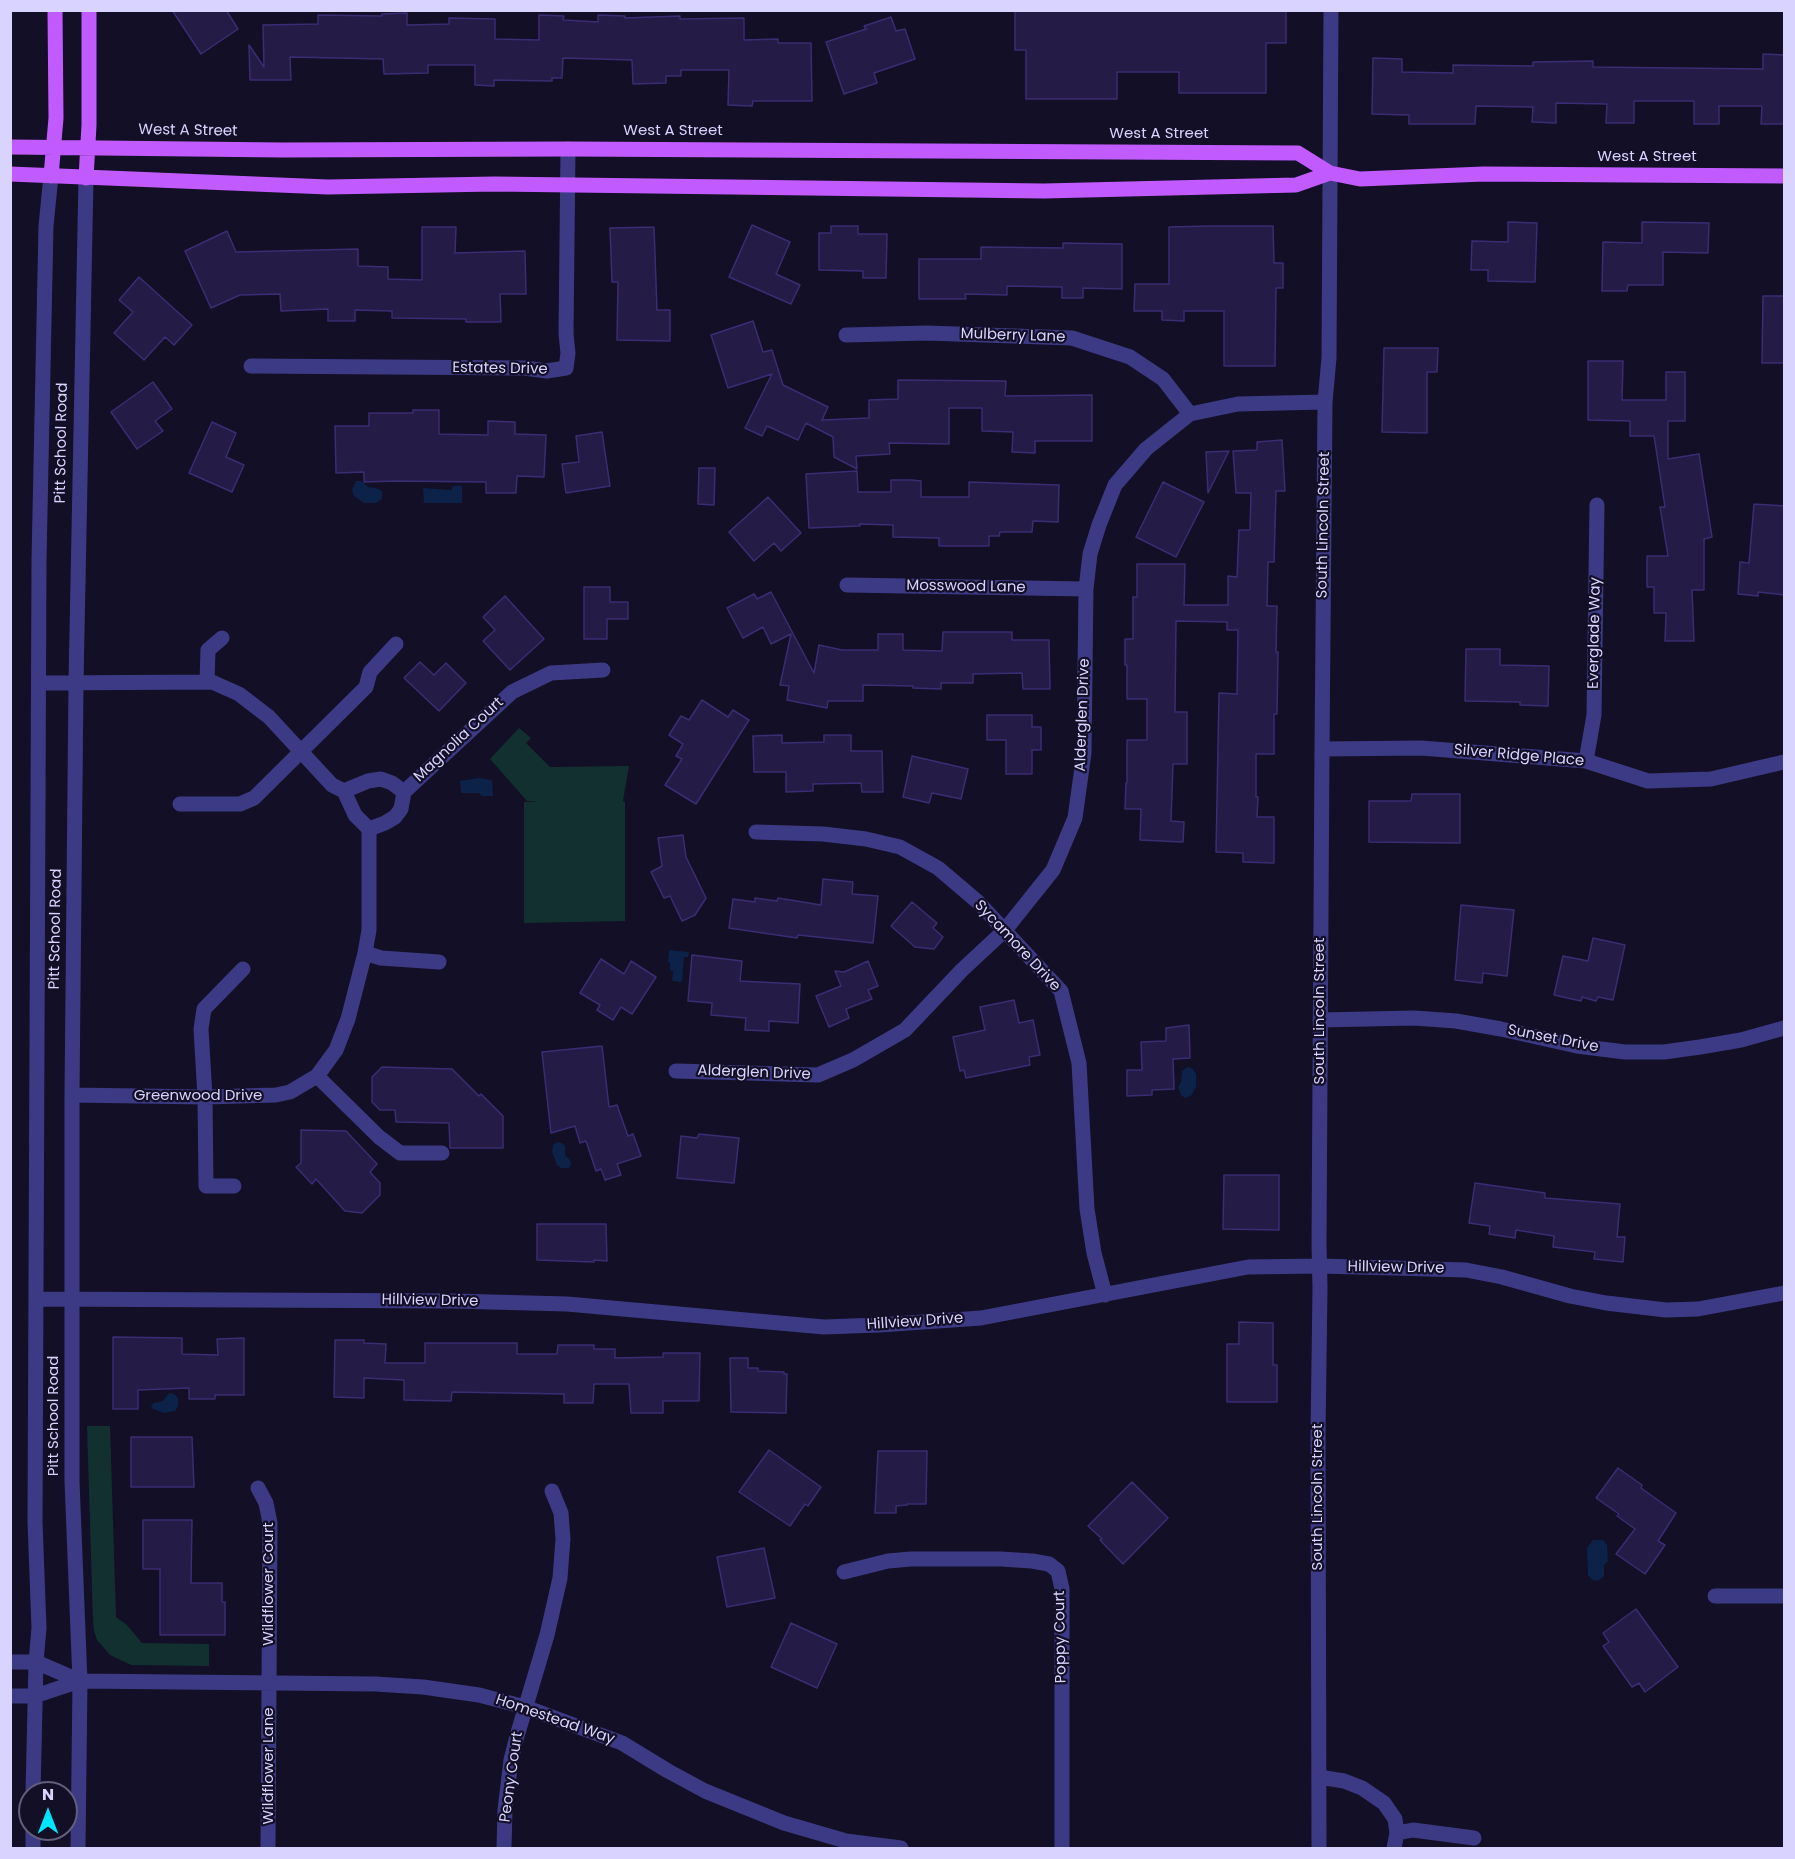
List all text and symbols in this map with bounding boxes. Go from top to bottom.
street label: West A Street [138,121,238,141]
street label: West A Street [623,122,723,140]
street label: West A Street [1109,125,1209,143]
street label: West A Street [1597,148,1697,166]
street label: Mulberry Lane [960,325,1066,347]
street label: Estates Drive [452,359,548,379]
street label: Pitt School Road [52,382,72,504]
street label: South Lincoln Street [1314,451,1334,599]
street label: Mosswood Lane [906,577,1026,597]
street label: Everglade Way [1585,577,1605,689]
street label: Alderglen Drive [1072,658,1094,772]
street label: Magnolia Court [411,694,507,786]
street label: Silver Ridge Place [1453,741,1585,771]
street label: Pitt School Road [46,868,66,990]
street label: Sycamore Drive [970,897,1064,995]
street label: South Lincoln Street [1311,938,1329,1084]
street label: Sunset Drive [1506,1021,1600,1057]
street label: Alderglen Drive [697,1062,811,1084]
street label: Greenwood Drive [134,1087,262,1105]
street label: Hillview Drive [1347,1258,1445,1278]
street label: Hillview Drive [381,1291,479,1311]
street label: Hillview Drive [866,1310,964,1334]
street label: Pitt School Road [45,1356,63,1476]
street label: South Lincoln Street [1309,1424,1327,1570]
street label: Wildflower Court [260,1522,278,1646]
street label: Poppy Court [1051,1590,1071,1684]
street label: Homestead Way [493,1691,617,1749]
street label: Wildflower Lane [260,1707,278,1825]
street label: Peony Court [497,1730,527,1824]
north arrow [18,1781,78,1841]
text: N [42,1783,54,1806]

